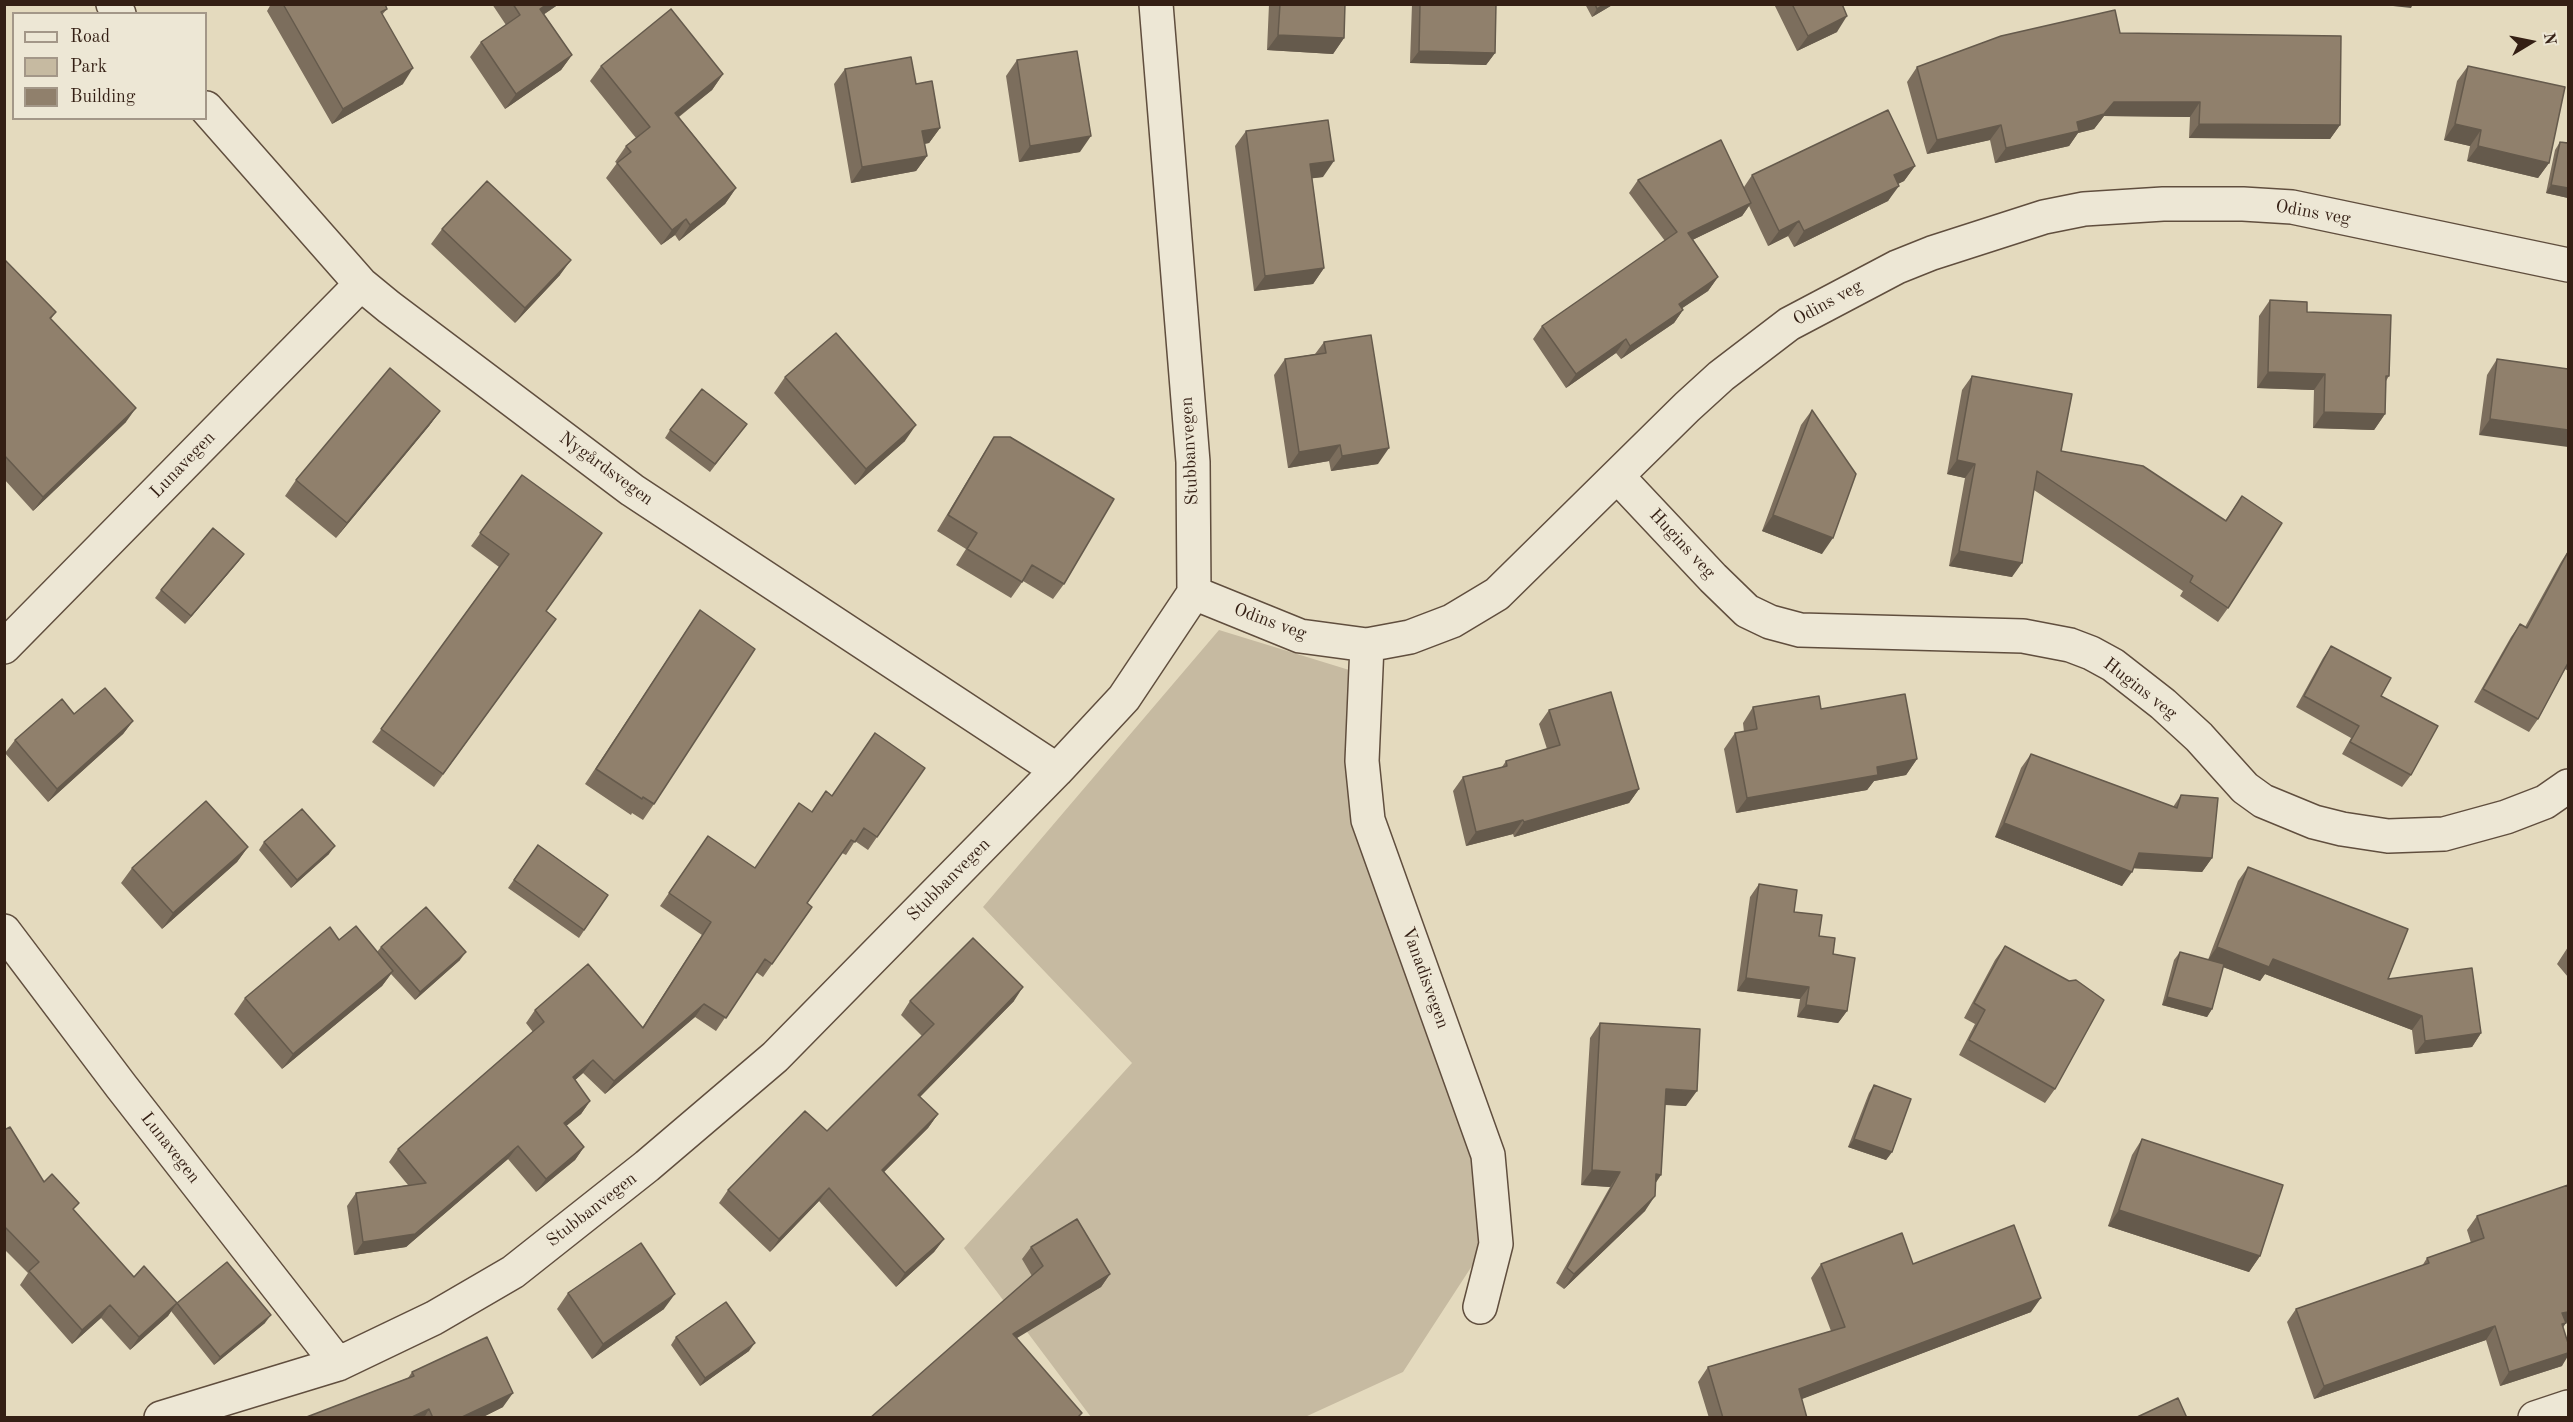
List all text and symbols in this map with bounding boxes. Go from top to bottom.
legend [12,12,207,120]
north arrow [2501,12,2561,72]
text: Road [70,28,110,46]
text: N [2540,31,2558,46]
text: Park [70,58,107,76]
text: Building [70,88,135,106]
street label: Odins veg [2274,196,2352,230]
street label: Odins veg [1789,275,1867,331]
street label: Stubbanvegen [1176,396,1204,506]
street label: Lunavegen [146,427,220,503]
street label: Nygårdsvegen [555,428,657,510]
street label: Hugins veg [1644,505,1720,583]
street label: Odins veg [1231,599,1309,645]
street label: Hugins veg [2099,654,2181,724]
street label: Stubbanvegen [903,834,995,926]
street label: Vanadisvegen [1397,924,1453,1032]
street label: Lunavegen [136,1108,204,1188]
street label: Stubbanvegen [542,1168,642,1252]

